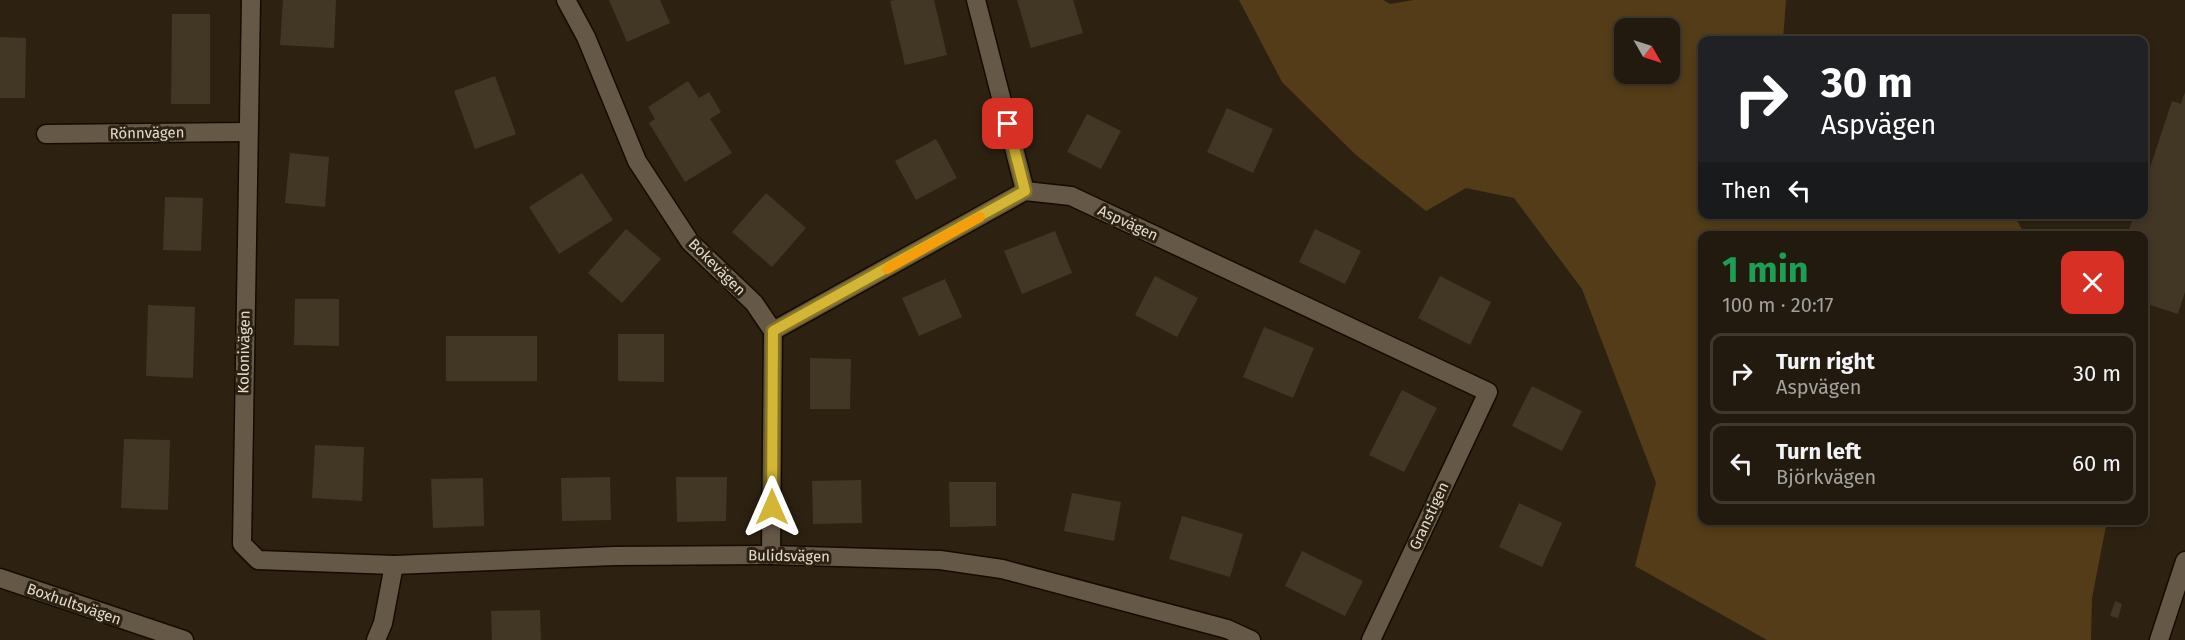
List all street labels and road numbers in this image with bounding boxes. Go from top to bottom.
street label: Rönnvägen [109,123,185,143]
street label: Aspvägen [1095,201,1161,245]
street label: Bokevägen [685,235,749,299]
street label: Kolonivägen [234,310,254,394]
street label: Granstigen [1405,479,1453,553]
street label: Bulidsvägen [748,546,830,566]
street label: Boxhultsvägen [24,579,124,629]

